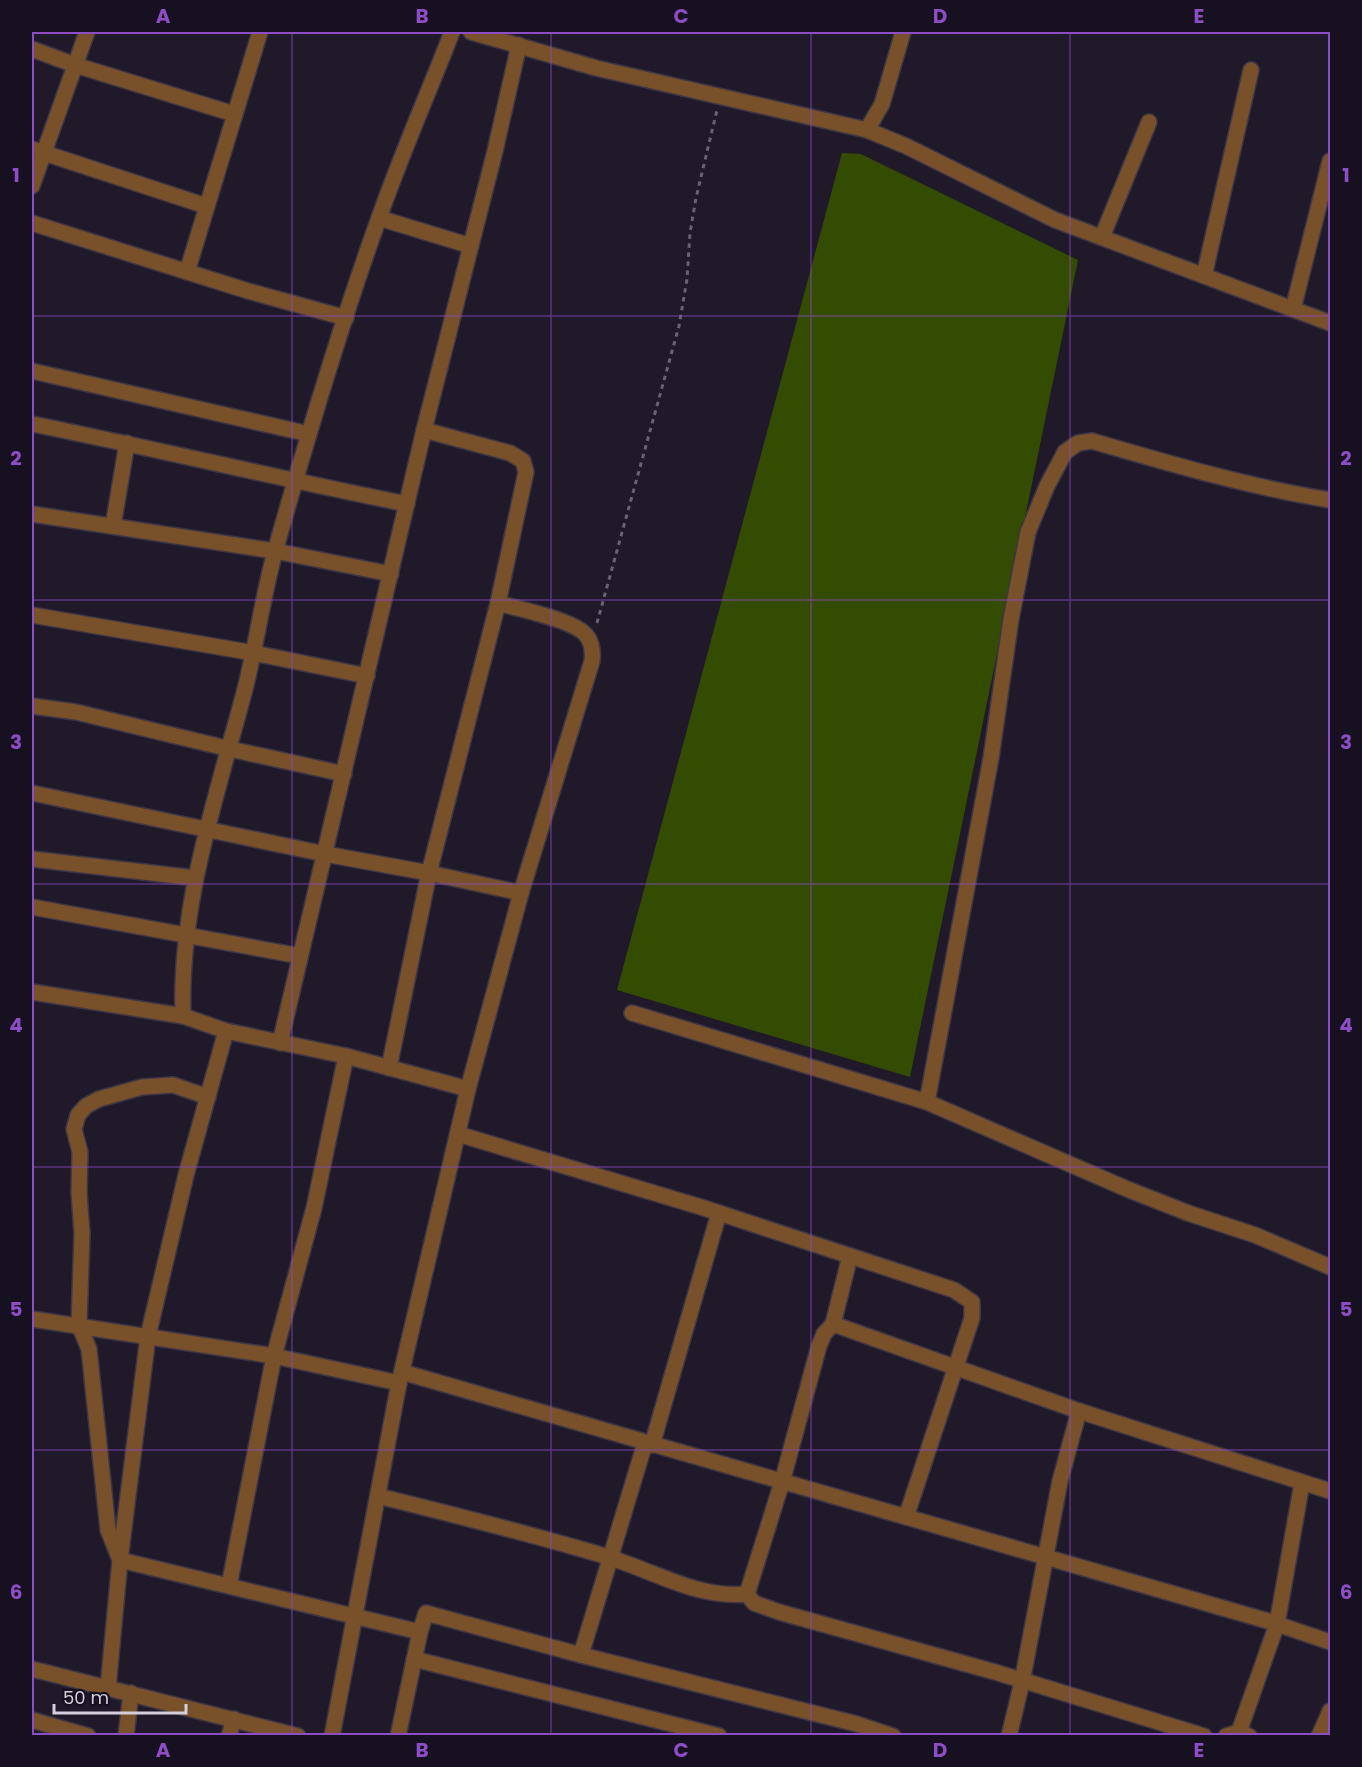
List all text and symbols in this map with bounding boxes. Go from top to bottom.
text: A [156,2,171,30]
text: B [415,2,429,30]
text: C [673,2,689,30]
text: D [933,2,947,30]
text: E [1194,2,1204,30]
text: 1 [12,161,20,189]
text: 1 [1342,161,1350,189]
text: 2 [10,444,22,472]
text: 2 [1340,444,1352,472]
text: 3 [10,728,22,756]
text: 3 [1340,728,1352,756]
text: 4 [9,1011,23,1039]
text: 4 [1339,1011,1353,1039]
text: 5 [10,1295,23,1323]
text: 5 [1340,1295,1353,1323]
text: 6 [10,1578,22,1606]
text: 6 [1340,1578,1352,1606]
scale bar [54,1677,186,1715]
text: 50 m [63,1685,109,1710]
text: A [156,1736,171,1764]
text: B [415,1736,429,1764]
text: C [673,1736,689,1764]
text: D [933,1736,947,1764]
text: E [1194,1736,1204,1764]

